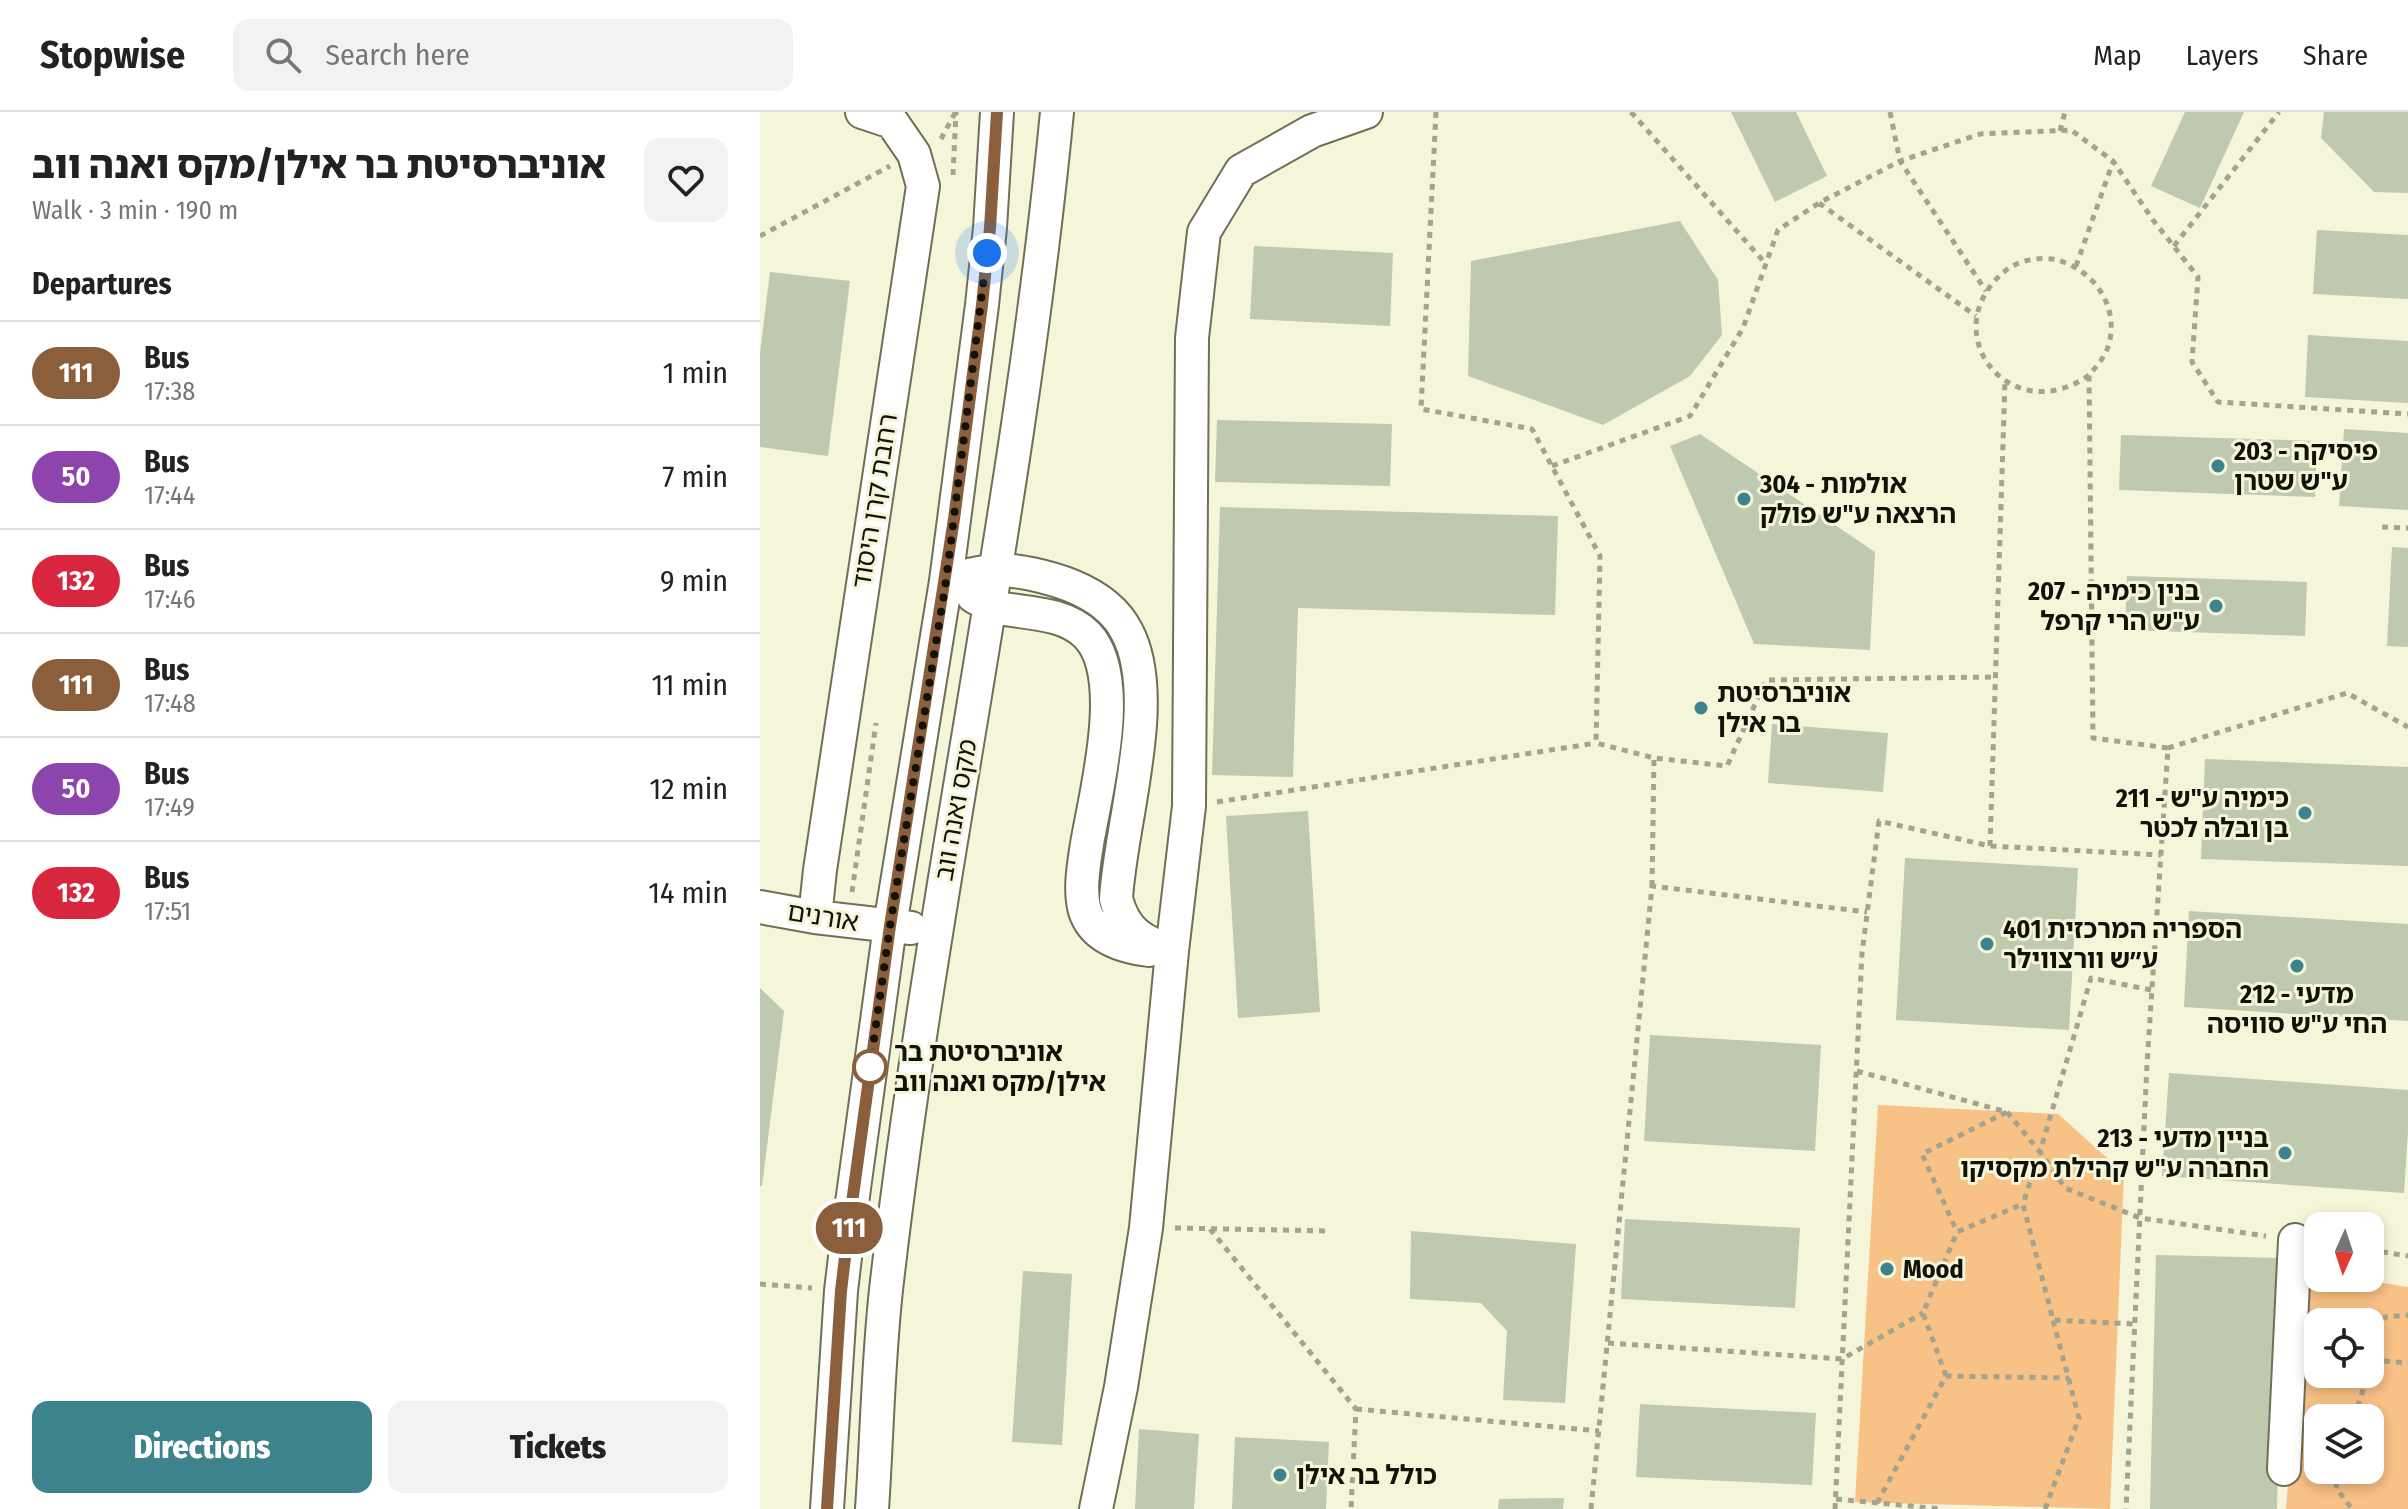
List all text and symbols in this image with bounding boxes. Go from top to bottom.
search box [233,19,793,91]
text: Stopwise [40,32,185,78]
icon: search [261,33,305,77]
text: Search here [325,37,470,73]
text: Map [2093,39,2142,72]
text: Layers [2186,39,2259,72]
text: Share [2303,39,2368,72]
button: heart [644,138,728,222]
text: אוניברסיטת בר אילן/מקס ואנה ווב [32,142,606,188]
text: Walk · 3 min · 190 m [32,195,238,226]
your location [967,233,1007,273]
text: Departures [32,266,172,302]
text: Bus [144,340,189,376]
text: 1 min [663,355,728,391]
text: 111 [59,356,93,389]
text: 17:38 [144,376,195,407]
street label: רחבת קרן היסוד [846,411,904,591]
place label: 203 - פיסיקה ע"ש שטרן [2233,436,2378,497]
text: Bus [144,444,189,480]
marker: 203 - פיסיקה ע"ש שטרן [2209,457,2227,475]
text: 7 min [662,459,728,495]
text: 50 [61,460,91,493]
place label: 304 - אולמות הרצאה ע"ש פולק [1759,469,1956,530]
text: 17:44 [144,480,195,511]
marker: 304 - אולמות הרצאה ע"ש פולק [1735,490,1753,508]
text: Bus [144,548,189,584]
text: 9 min [660,563,728,599]
text: 132 [57,564,95,597]
place label: 207 - בנין כימיה ע"ש הרי קרפל [2027,576,2200,637]
text: 17:46 [144,584,196,615]
marker: 207 - בנין כימיה ע"ש הרי קרפל [2207,597,2225,615]
text: Bus [144,652,189,688]
text: 11 min [652,667,728,703]
text: 111 [59,668,93,701]
place label: אוניברסיטת בר אילן [1717,678,1851,739]
text: 17:48 [144,688,196,719]
marker: אוניברסיטת בר אילן [1692,699,1710,717]
street label: מקס ואנה ווב [928,737,984,883]
text: Bus [144,756,189,792]
text: 12 min [650,771,728,807]
text: 50 [61,772,91,805]
place label: 211 - כימיה ע"ש בן ובלה לכטר [2115,783,2289,844]
text: 17:49 [144,792,195,823]
marker: 211 - כימיה ע"ש בן ובלה לכטר [2296,804,2314,822]
text: Bus [144,860,189,896]
text: 14 min [648,875,728,911]
text: 132 [57,876,95,909]
text: 17:51 [144,896,191,927]
street label: אורנים [785,896,861,938]
place label: 401 הספריה המרכזית ע״ש וורצווילר [2003,914,2242,975]
marker: 401 הספריה המרכזית ע״ש וורצווילר [1978,935,1996,953]
marker: 212 - מדעי החי ע"ש סוויסה [2288,957,2306,975]
place label: 212 - מדעי החי ע"ש סוויסה [2207,979,2387,1040]
place label: אוניברסיטת בר אילן/מקס ואנה ווב [894,1037,1106,1098]
marker: אוניברסיטת בר אילן/מקס ואנה ווב [853,1050,887,1084]
place label: 213 - בניין מדעי החברה ע"ש קהילת מקסיקו [1960,1123,2269,1184]
marker: 213 - בניין מדעי החברה ע"ש קהילת מקסיקו [2276,1144,2294,1162]
line badge: 111 [803,1202,895,1254]
text: 111 [832,1211,866,1244]
north arrow [2304,1212,2384,1292]
map controls [2304,1212,2384,1484]
place label: Mood [1903,1254,1964,1285]
marker: Mood [1878,1260,1896,1278]
button: locate [2304,1308,2384,1388]
button: Directions [32,1401,372,1493]
button: Tickets [388,1401,728,1493]
button: layers [2304,1404,2384,1484]
place label: כולל בר אילן [1296,1460,1437,1491]
marker: כולל בר אילן [1271,1466,1289,1484]

